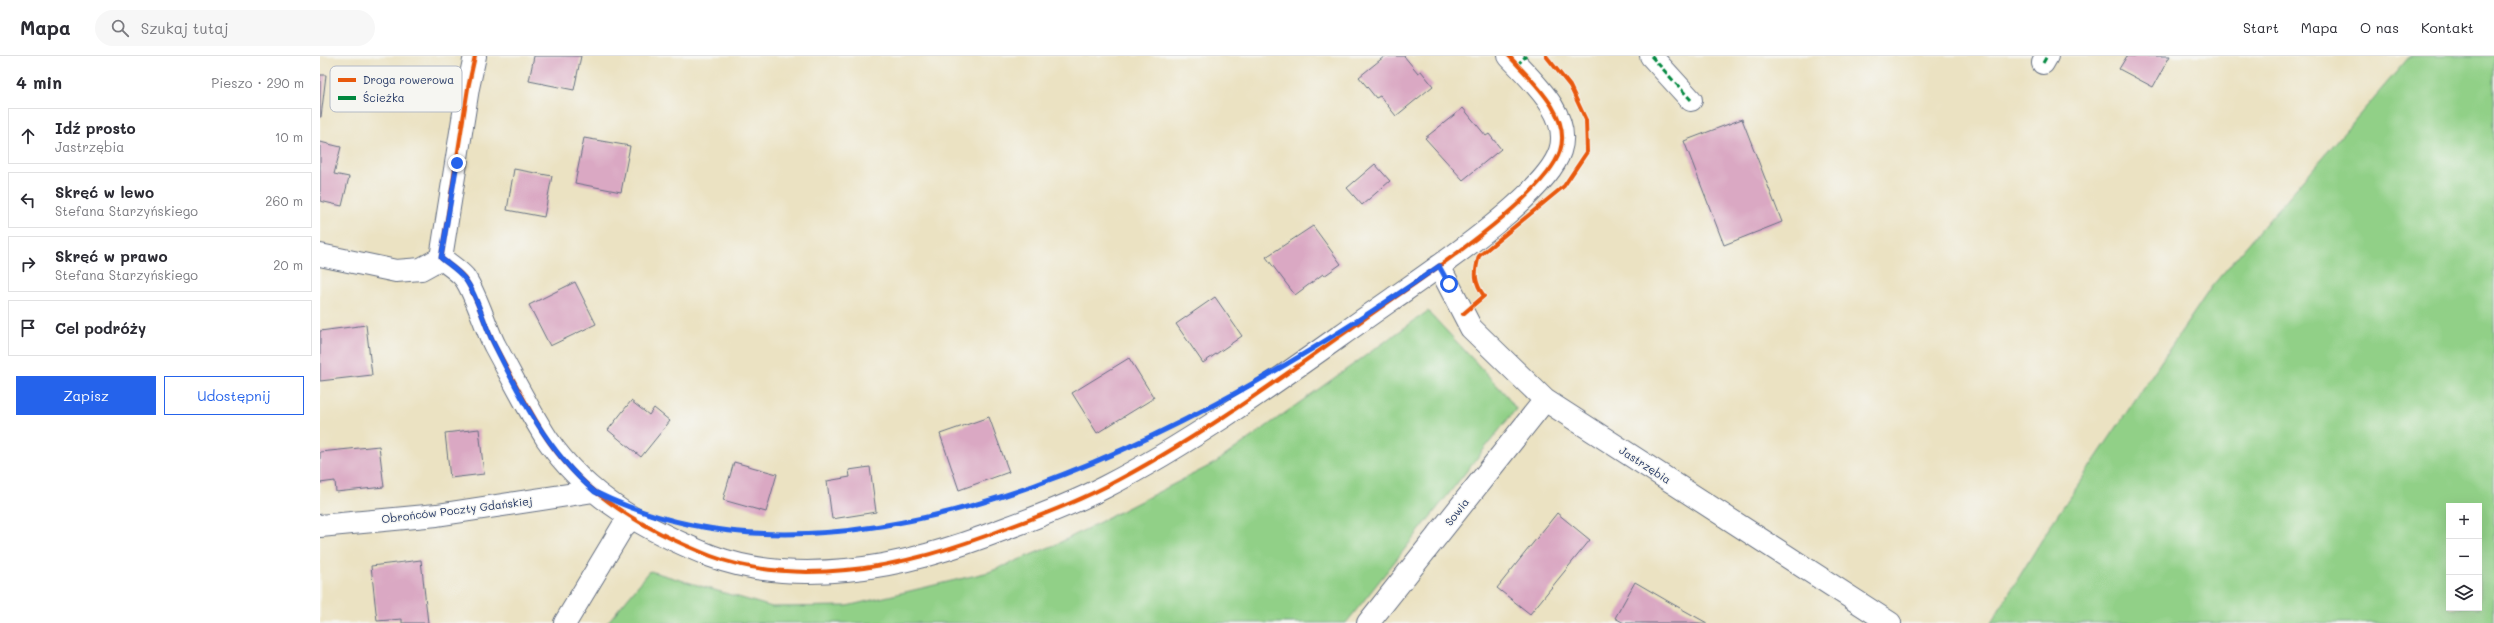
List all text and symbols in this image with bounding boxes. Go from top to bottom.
search box [95,10,375,46]
text: Mapa [20,15,71,40]
icon: search [109,17,131,39]
text: Szukaj tutaj [141,18,229,38]
text: Start [2243,18,2279,37]
text: Mapa [2301,18,2338,37]
text: O nas [2360,18,2399,37]
text: Kontakt [2421,18,2474,37]
legend [330,66,462,112]
text: 4 min [16,71,62,93]
text: Droga rowerowa [363,72,454,87]
text: Pieszo · 290 m [211,74,304,91]
text: Ścieżka [363,90,405,105]
text: Idź prosto [55,118,136,138]
icon: ahead [17,125,39,147]
text: 10 m [275,128,303,145]
text: Jastrzębia [55,138,124,155]
route end [448,154,466,172]
text: Skręć w lewo [55,182,154,202]
icon: left [17,189,39,211]
text: 260 m [265,192,303,209]
text: Stefana Starzyńskiego [55,202,198,219]
text: Skręć w prawo [55,246,168,266]
icon: right [17,253,39,275]
text: 20 m [273,256,303,273]
text: Stefana Starzyńskiego [55,266,198,283]
route start [1440,275,1458,293]
icon: arrive [17,317,39,339]
text: Cel podróży [55,318,146,338]
button: Zapisz [16,376,156,415]
button: Udostępnij [164,376,304,415]
street label: Jastrzębia [1617,442,1674,487]
street label: Obrońców Poczty Gdańskiej [381,493,533,526]
street label: Sowia [1441,495,1472,529]
map controls [2446,503,2482,611]
button: + [2446,503,2482,539]
button: − [2446,539,2482,575]
button: layers [2446,575,2482,611]

